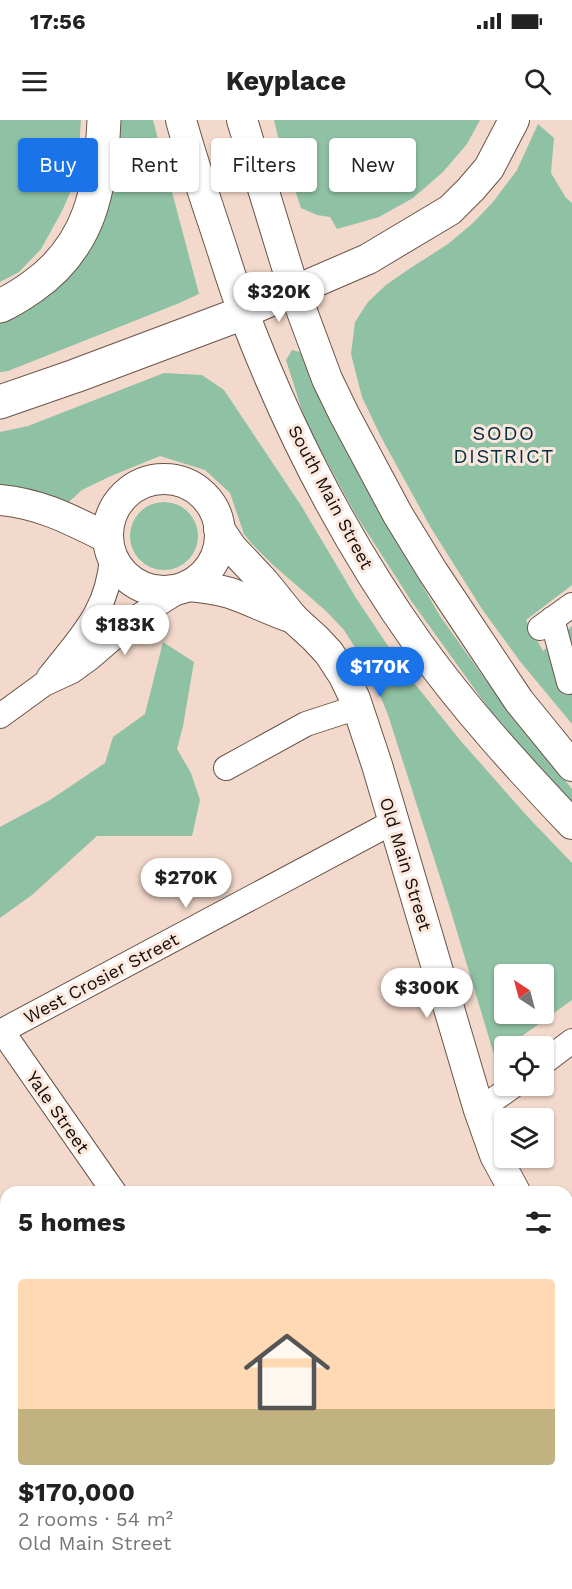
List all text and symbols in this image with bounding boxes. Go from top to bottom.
text: 17:56 [30,9,85,34]
icon: menu [18,65,51,98]
text: Keyplace [226,65,346,97]
icon: search [521,65,554,98]
chip: Buy [18,138,98,192]
chip: Rent [110,138,199,192]
chip: Filters [211,138,317,192]
chip: New [329,138,416,192]
pin: $320K [237,272,321,323]
text: $320K [247,279,311,303]
street label: South Main Street [284,421,378,573]
district label: SODO DISTRICT [453,421,555,468]
pin: $183K [83,605,167,656]
text: $183K [95,612,155,636]
pin: $170K [338,647,422,698]
text: $170K [350,654,410,678]
street label: Old Main Street [376,795,436,934]
pin: $270K [144,858,228,909]
text: $270K [155,865,217,889]
street label: West Crosier Street [20,928,182,1028]
north arrow [494,964,554,1024]
map controls [494,964,554,1168]
pin: $300K [385,968,469,1019]
text: $300K [395,975,459,999]
button: locate [494,1036,554,1096]
street label: Yale Street [22,1067,94,1157]
button: layers [494,1108,554,1168]
icon: filters [522,1206,555,1239]
text: 5 homes [18,1207,126,1237]
icon: home [233,1318,341,1426]
text: $170,000 [18,1477,135,1507]
text: 2 rooms · 54 m² [18,1507,173,1531]
text: Old Main Street [18,1531,171,1555]

